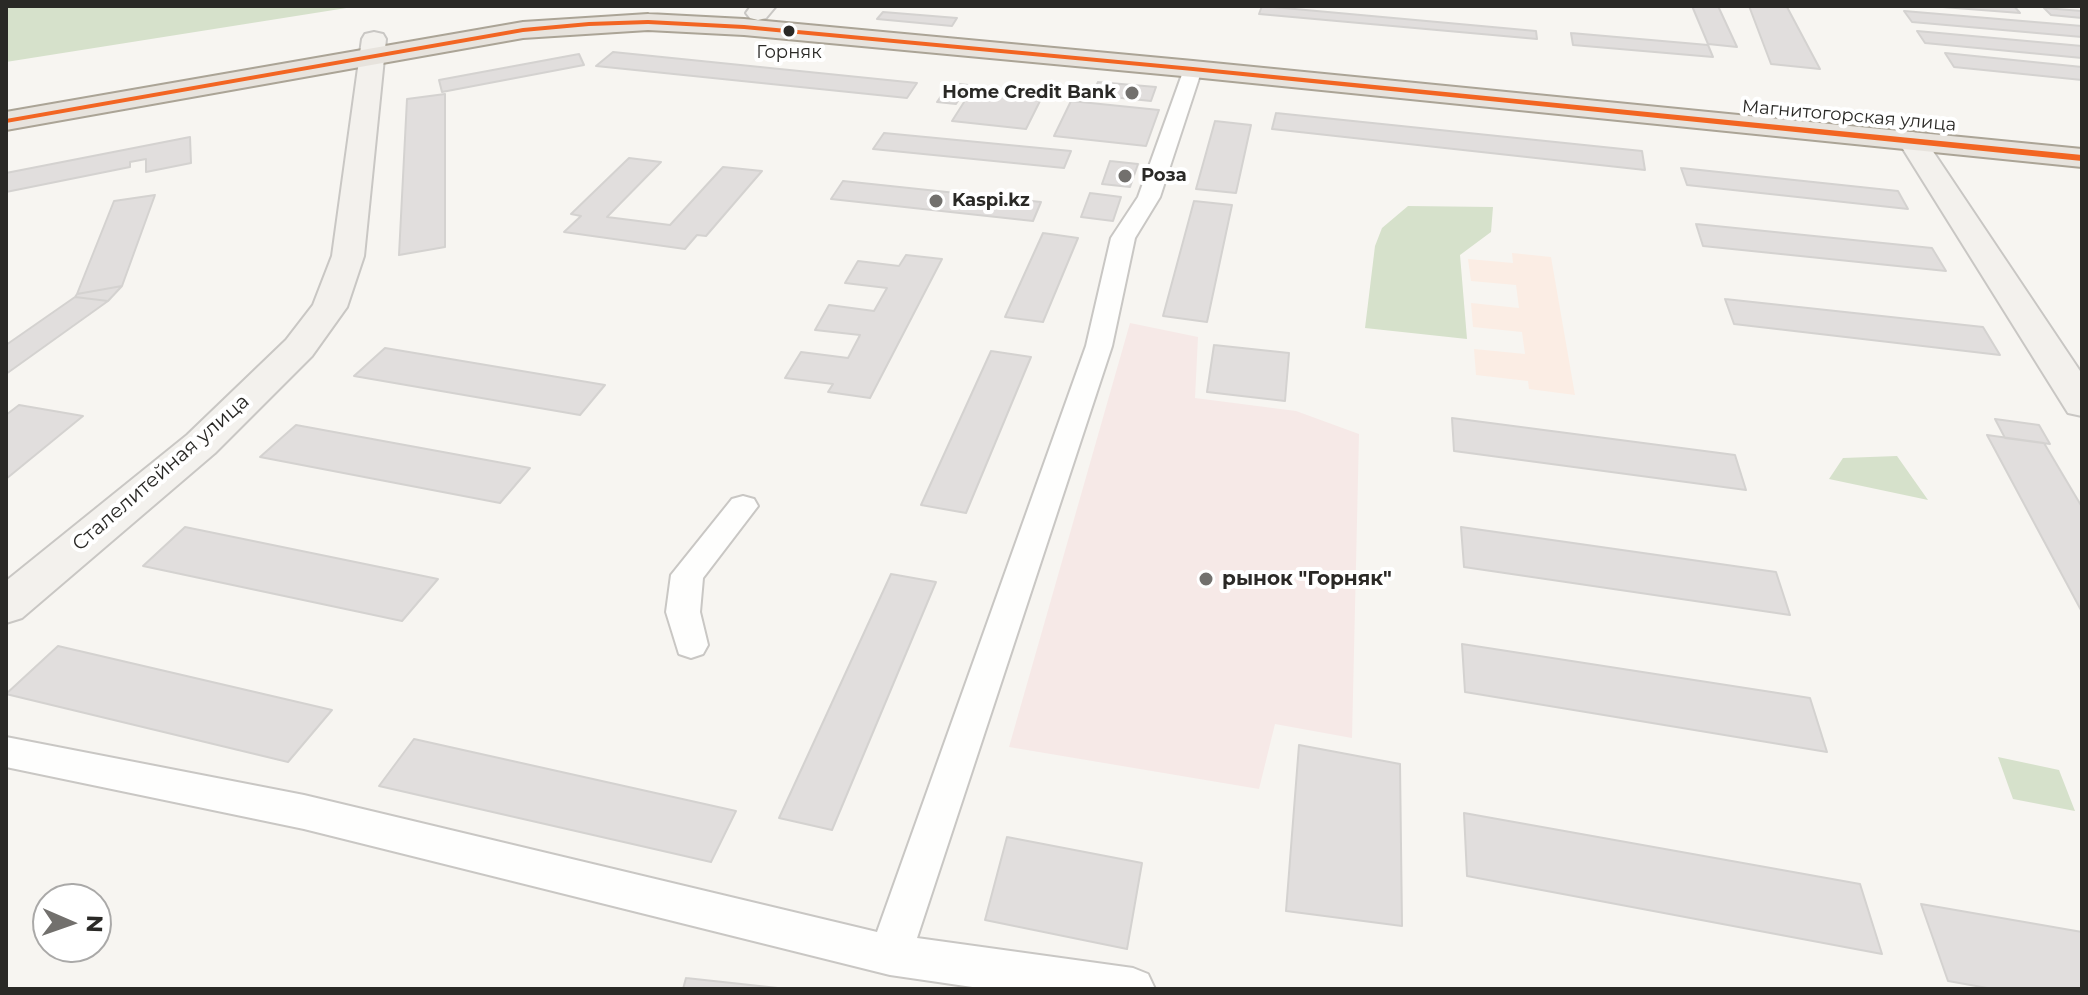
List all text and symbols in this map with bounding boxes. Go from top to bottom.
marker: Горняк [781,23,797,39]
place label: Горняк [756,42,822,64]
place label: Home Credit Bank [942,82,1116,104]
marker: Home Credit Bank [1123,84,1141,102]
street label: Магнитогорская улица [1741,96,1957,136]
place label: Роза [1141,165,1187,187]
marker: Роза [1116,167,1134,185]
place label: Kaspi.kz [952,190,1030,212]
marker: Kaspi.kz [927,192,945,210]
street label: Сталелитейная улица [68,390,254,556]
place label: рынок "Горняк" [1222,567,1392,591]
marker: рынок "Горняк" [1197,570,1215,588]
north arrow [32,883,112,963]
text: N [81,914,108,933]

